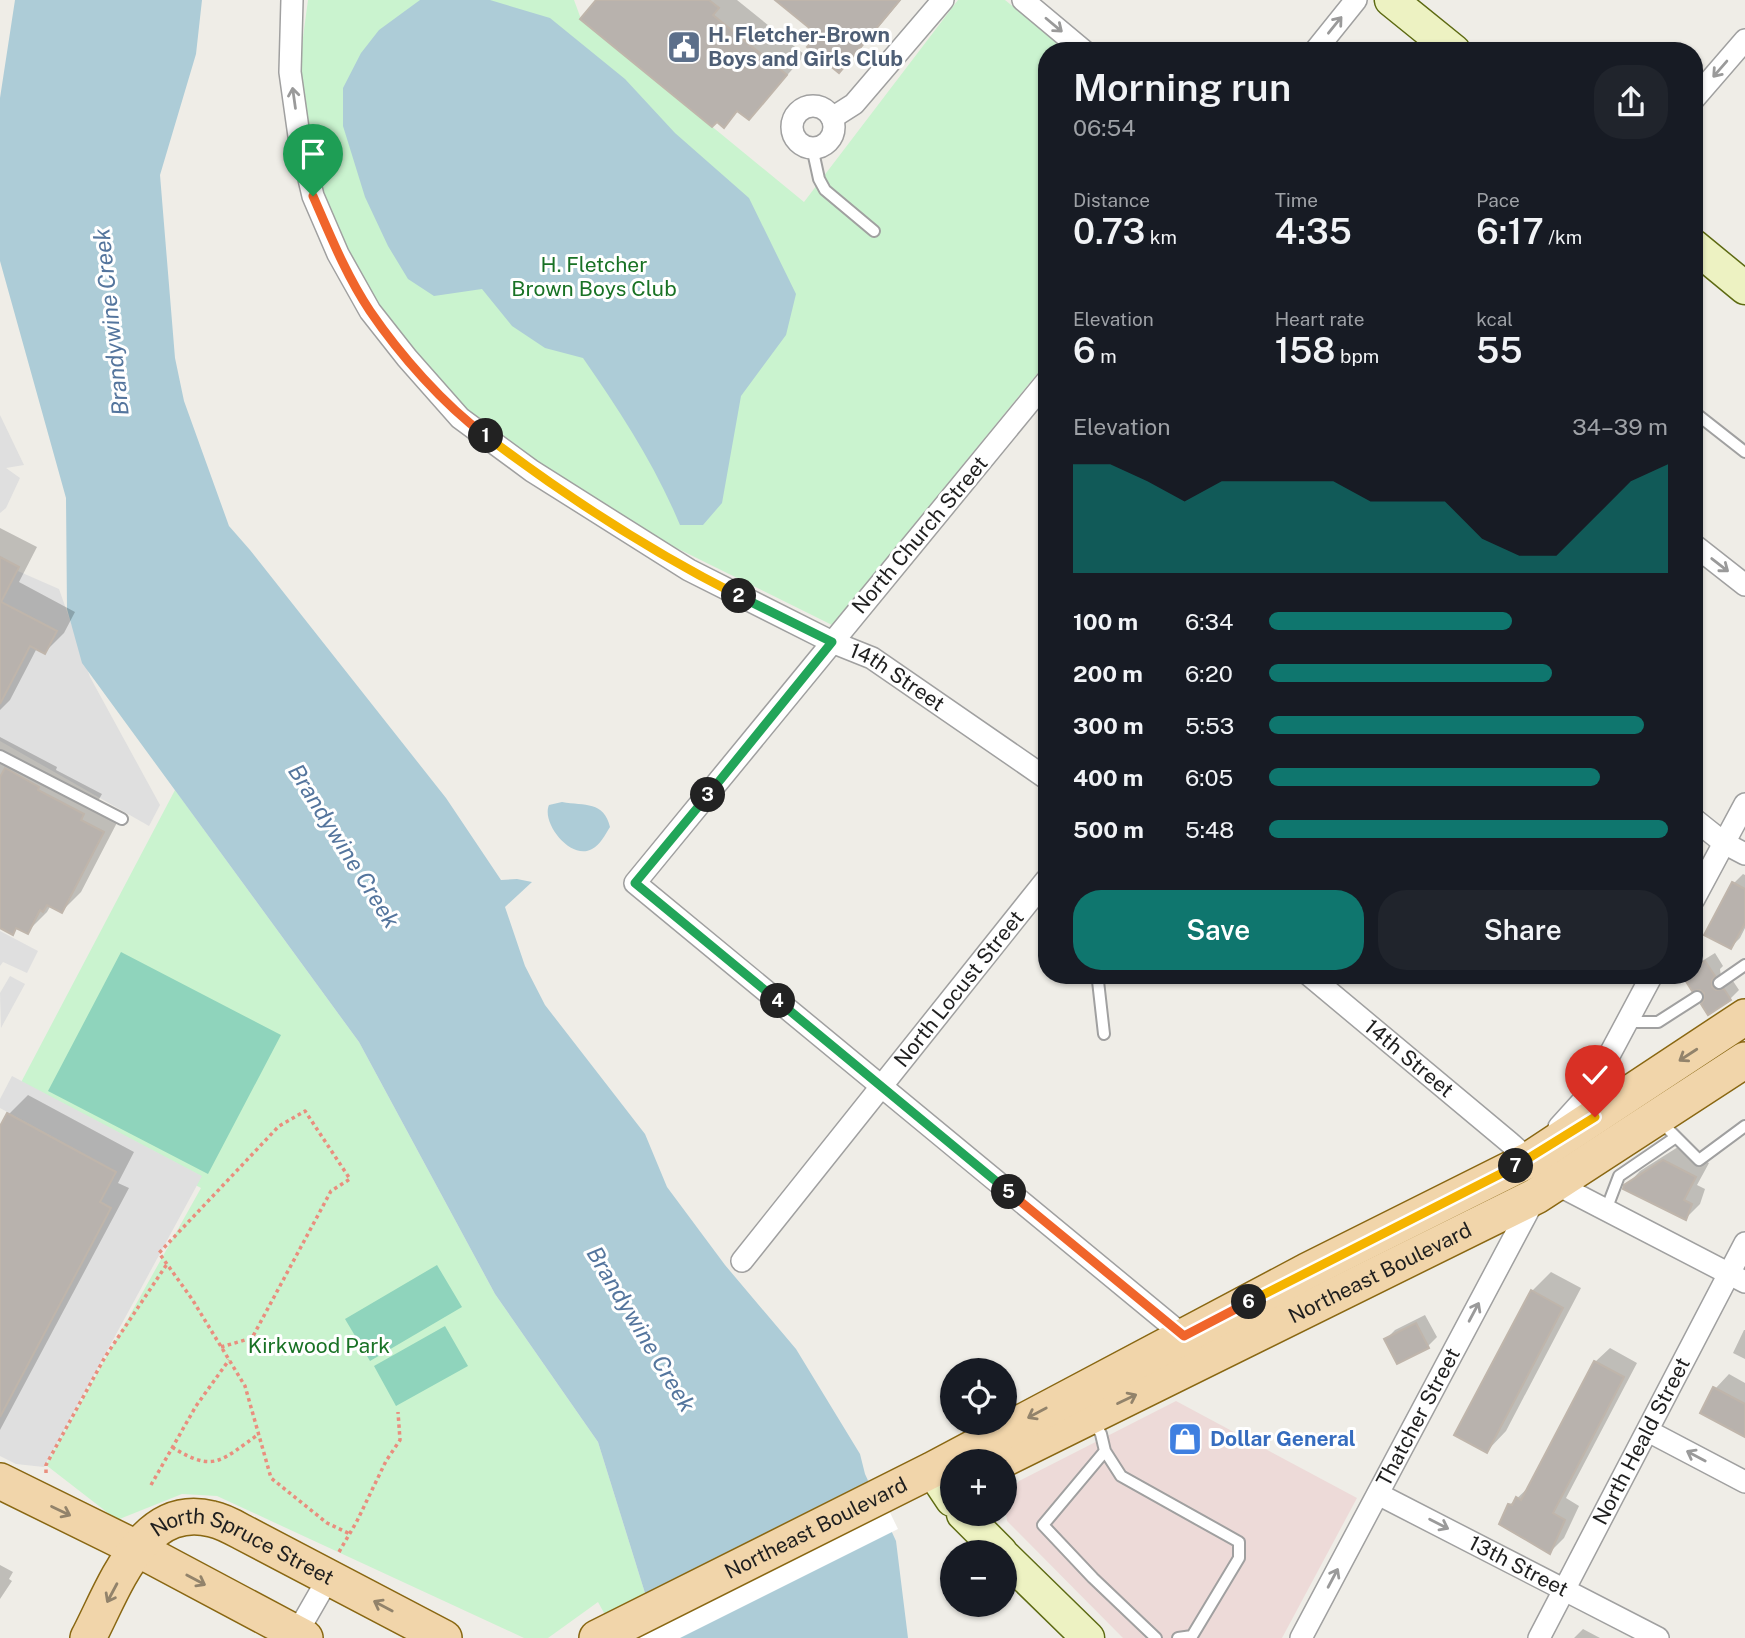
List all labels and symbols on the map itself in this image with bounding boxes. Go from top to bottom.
one-way arrow [1328,17,1343,35]
one-way arrow [1044,18,1062,33]
place label: H. Fletcher-Brown Boys and Girls Club [708,22,903,71]
public building icon: H. Fletcher-Brown Boys and Girls Club [665,28,703,66]
one-way arrow [1712,60,1728,78]
one-way arrow [287,87,300,110]
pin [283,124,343,196]
water label: Brandywine Creek [87,226,134,417]
park label: H. Fletcher Brown Boys Club [511,252,677,301]
pin: 1 [468,418,504,453]
street label: North Church Street [847,451,993,618]
one-way arrow [1710,558,1728,573]
pin: 2 [722,578,756,614]
street label: 14th Street [846,637,950,716]
water label: Brandywine Creek [283,759,406,933]
pin: 3 [690,778,726,812]
street label: North Locust Street [889,905,1029,1072]
pin: 4 [760,984,796,1018]
street label: 14th Street [1359,1014,1459,1102]
pin [1565,1045,1625,1117]
one-way arrow [1679,1049,1699,1063]
pin: 7 [1498,1148,1534,1184]
pin: 5 [992,1174,1026,1210]
street label: Northeast Boulevard [1284,1217,1476,1328]
water label: Brandywine Creek [581,1241,702,1417]
pin: 6 [1232,1284,1266,1320]
one-way arrow [1468,1302,1482,1323]
park label: Kirkwood Park [248,1333,390,1358]
street label: Thatcher Street [1371,1343,1465,1491]
street label: North Heald Street [1587,1353,1695,1529]
one-way arrow [1116,1391,1137,1405]
one-way arrow [1027,1406,1047,1420]
shop icon: Dollar General [1166,1420,1204,1458]
place label: Dollar General [1210,1426,1356,1451]
one-way arrow [1687,1449,1707,1463]
street label: Northeast Boulevard [720,1471,911,1584]
street label: North Spruce Street [146,1503,338,1590]
one-way arrow [50,1505,71,1519]
one-way arrow [1428,1518,1449,1532]
street label: 13th Street [1465,1530,1573,1602]
one-way arrow [1327,1568,1340,1589]
one-way arrow [185,1574,206,1587]
one-way arrow [105,1582,118,1603]
one-way arrow [373,1599,394,1613]

